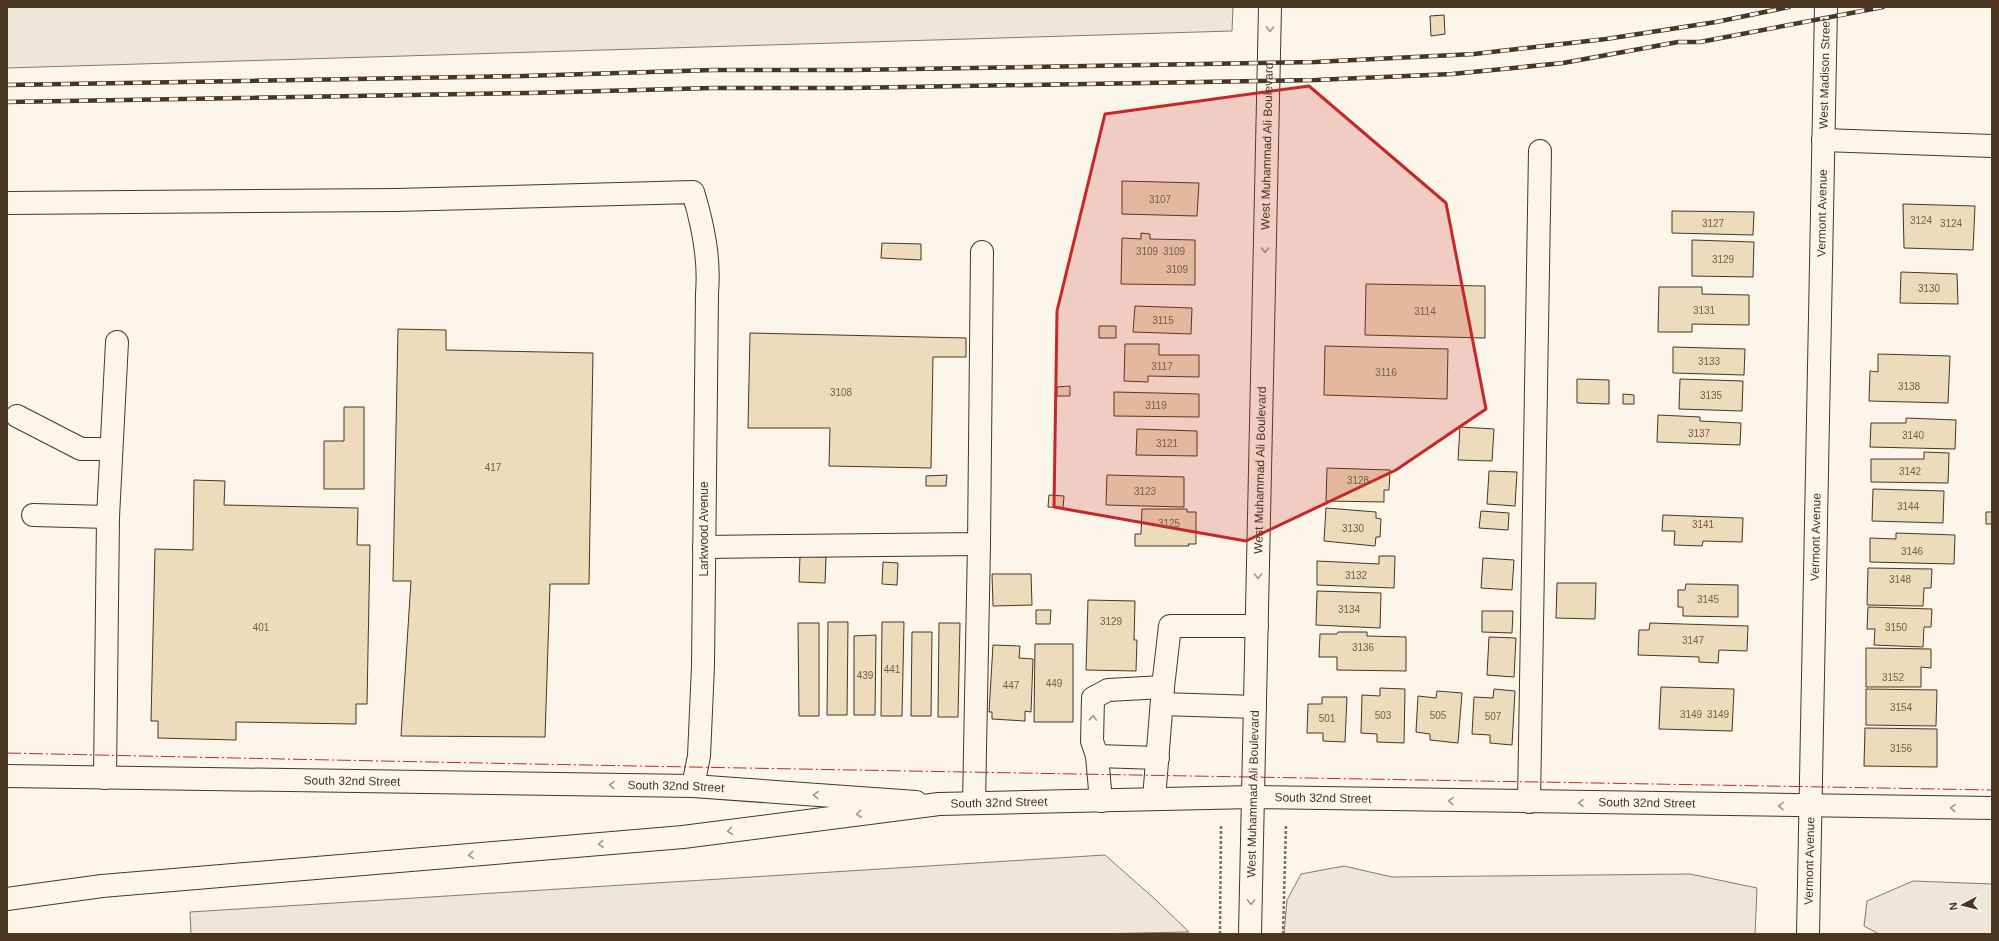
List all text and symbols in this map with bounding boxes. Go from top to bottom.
street label: West Madison Street [1817,17,1833,129]
one-way arrow [1265,26,1274,32]
street label: West Muhammad Ali Boulevard [1258,62,1276,230]
street label: Vermont Avenue [1814,169,1830,257]
house number: 3107 [1149,194,1172,205]
house number: 3124 [1910,215,1933,226]
house number: 3127 [1702,218,1725,229]
house number: 3124 [1940,218,1963,229]
house number: 3109 [1136,246,1159,257]
house number: 3109 [1163,246,1186,257]
one-way arrow [1261,247,1269,253]
house number: 3129 [1712,254,1735,265]
house number: 3109 [1166,264,1189,275]
house number: 3130 [1918,283,1941,294]
house number: 3131 [1693,305,1716,316]
house number: 3114 [1414,306,1436,317]
house number: 3115 [1152,315,1174,326]
house number: 3133 [1698,356,1721,367]
house number: 3117 [1151,361,1173,372]
house number: 3116 [1375,367,1397,378]
house number: 3138 [1898,381,1921,392]
street label: West Muhammad Ali Boulevard [1251,386,1269,554]
house number: 3108 [830,387,853,398]
house number: 3135 [1700,390,1723,401]
house number: 3119 [1145,400,1167,411]
house number: 3137 [1688,428,1711,439]
house number: 3140 [1902,430,1925,441]
house number: 3121 [1156,438,1179,449]
house number: 417 [485,462,502,473]
house number: 3142 [1899,466,1922,477]
house number: 3128 [1347,475,1370,486]
street label: Larkwood Avenue [697,481,711,577]
house number: 3123 [1134,486,1157,497]
street label: Vermont Avenue [1808,493,1824,581]
house number: 3144 [1897,501,1920,512]
house number: 3125 [1158,518,1181,529]
house number: 3141 [1692,519,1715,530]
house number: 3130 [1342,523,1365,534]
house number: 3146 [1901,546,1924,557]
house number: 3132 [1345,570,1368,581]
one-way arrow [1253,573,1262,579]
house number: 3148 [1889,574,1912,585]
house number: 3145 [1697,594,1720,605]
house number: 3134 [1338,604,1361,615]
house number: 3129 [1100,616,1123,627]
house number: 401 [253,622,270,633]
house number: 3150 [1885,622,1908,633]
house number: 3147 [1682,635,1705,646]
house number: 3136 [1352,642,1375,653]
house number: 441 [884,664,901,675]
house number: 439 [857,670,874,681]
house number: 3152 [1882,672,1905,683]
house number: 449 [1046,678,1063,689]
house number: 447 [1003,680,1020,691]
house number: 3154 [1890,702,1913,713]
house number: 3149 [1680,709,1703,720]
house number: 3149 [1707,709,1730,720]
street label: West Muhammad Ali Boulevard [1244,710,1262,878]
house number: 503 [1375,710,1392,721]
house number: 505 [1430,710,1447,721]
house number: 507 [1485,711,1502,722]
house number: 501 [1319,713,1336,724]
one-way arrow [1088,715,1097,721]
house number: 3156 [1890,743,1913,754]
street label: South 32nd Street [303,773,401,789]
street label: South 32nd Street [627,778,725,795]
one-way arrow [609,780,615,789]
one-way arrow [813,790,819,799]
street label: South 32nd Street [1274,790,1372,806]
street label: South 32nd Street [950,795,1048,811]
street label: South 32nd Street [1598,795,1696,811]
one-way arrow [1448,797,1454,805]
one-way arrow [1578,799,1584,807]
one-way arrow [1778,802,1784,810]
one-way arrow [1950,804,1956,812]
one-way arrow [856,809,862,818]
street label: Vermont Avenue [1802,817,1817,905]
one-way arrow [727,826,733,835]
one-way arrow [598,840,604,849]
one-way arrow [468,851,474,860]
north arrow [1943,885,1983,925]
one-way arrow [1247,899,1255,905]
text: N [1947,901,1960,911]

